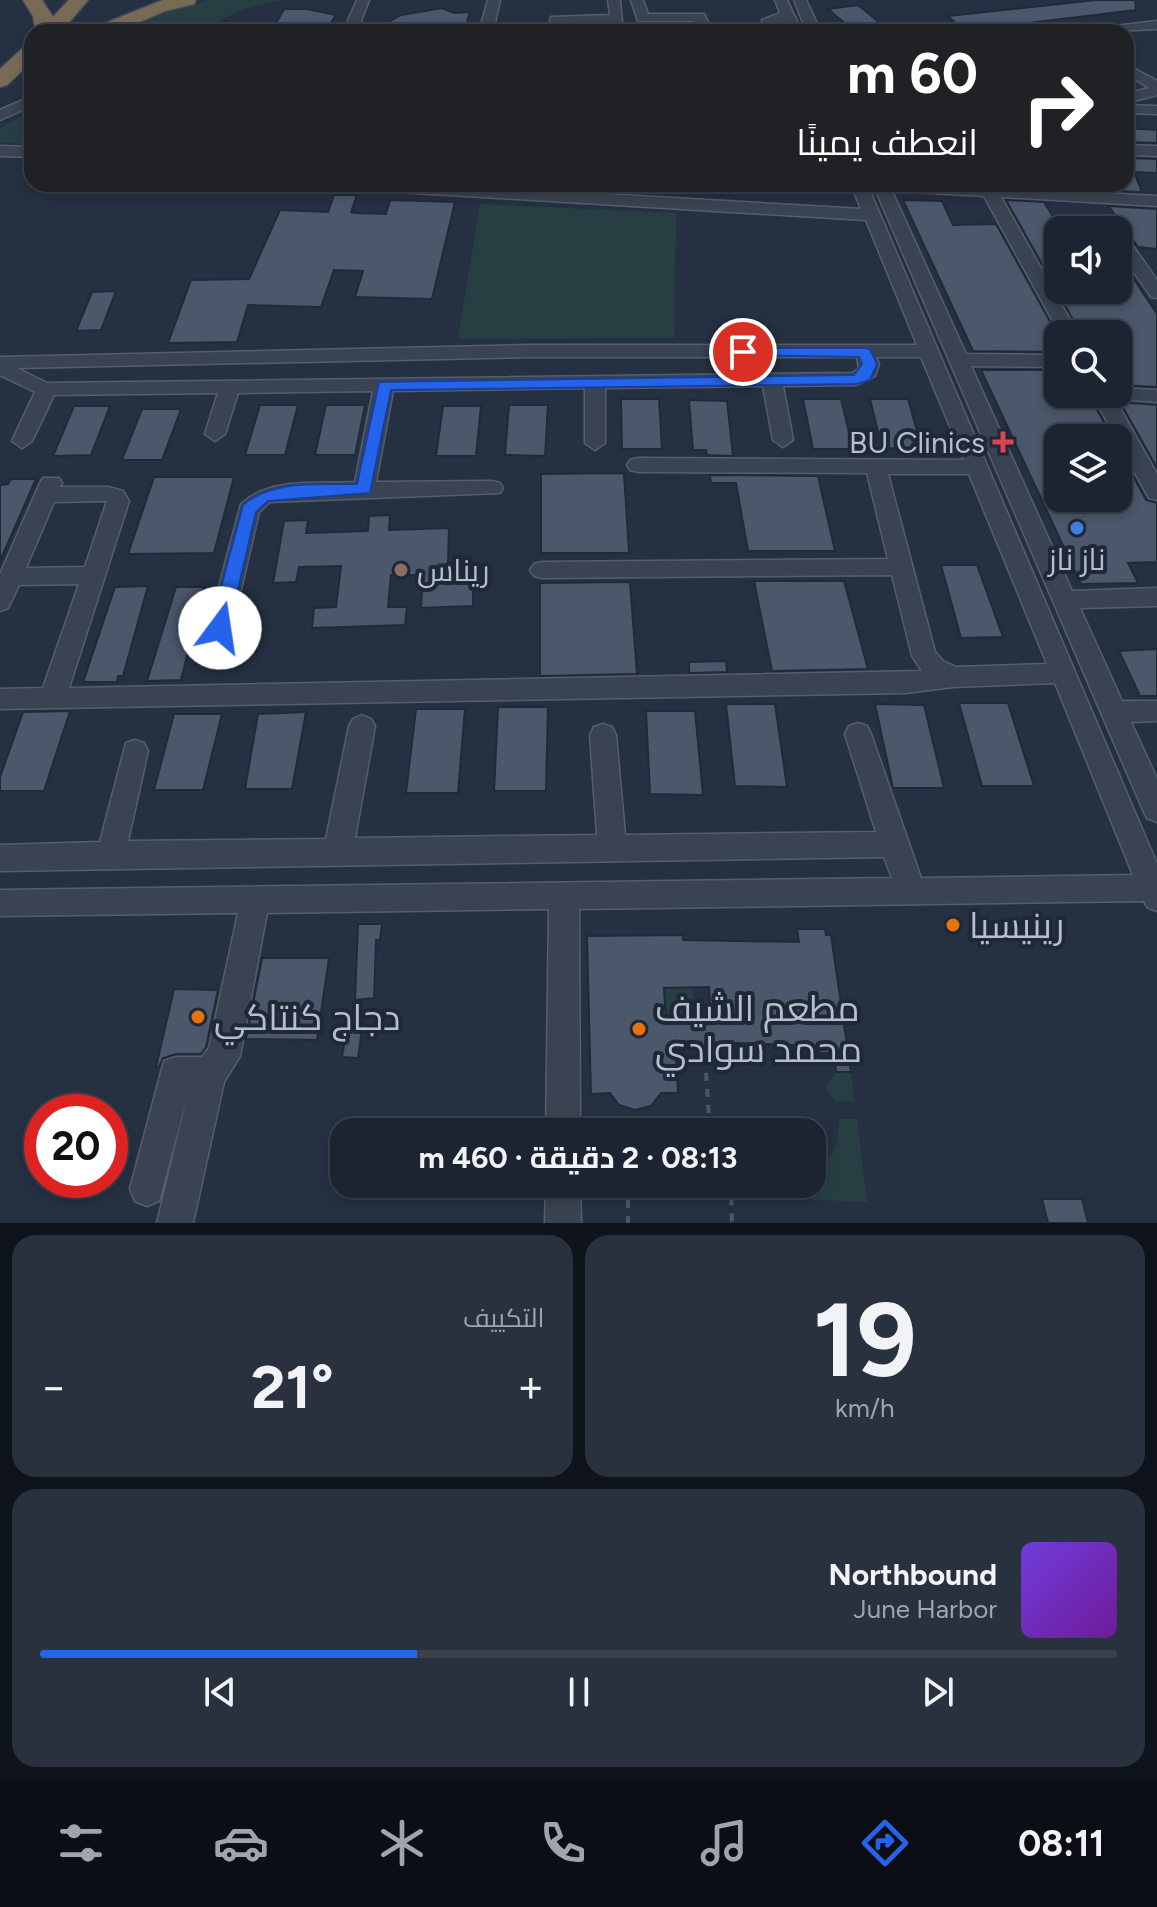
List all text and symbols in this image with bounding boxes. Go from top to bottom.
text: 60 m [847,40,978,107]
icon: right [1006,56,1110,160]
text: انعطف يمينًا [796,121,978,164]
map controls [1044,216,1132,512]
button: sound [1044,216,1132,304]
pin [709,318,777,386]
button: search [1044,320,1132,408]
icon: arrive [721,330,765,374]
place label: BU Clinics [849,424,985,461]
button: layers [1044,424,1132,512]
marker: BU Clinics [992,431,1014,453]
marker: ناز ناز [1068,519,1086,537]
place label: ناز ناز [1047,541,1105,578]
place label: ريناس [417,552,489,589]
marker: ريناس [392,561,410,579]
position arrow [178,586,262,670]
place label: رينيسيا [969,904,1064,947]
marker: رينيسيا [944,916,962,934]
place label: مطعم الشيف محمد سوادي [655,987,862,1077]
place label: دجاج كنتاكي [214,996,400,1046]
marker: دجاج كنتاكي [189,1008,207,1026]
marker: مطعم الشيف محمد سوادي [630,1020,648,1038]
speed limit sign: 20 [24,1094,128,1198]
text: 08:13 · 2 دقيقة · 460 m [419,1139,737,1176]
text: 19 [813,1277,917,1402]
text: التكييف [463,1302,545,1334]
text: 21° [251,1351,334,1423]
text: − [40,1360,67,1413]
text: + [517,1360,545,1413]
text: km/h [835,1392,894,1424]
text: Northbound [829,1556,997,1593]
text: June Harbor [853,1593,997,1625]
icon: previous [198,1670,242,1714]
icon: pause [557,1670,601,1714]
icon: next [916,1670,960,1714]
icon: filters [53,1815,109,1871]
icon: car [213,1815,269,1871]
icon: climate [374,1815,430,1871]
icon: phone [535,1815,591,1871]
icon: music [696,1815,752,1871]
icon: directions [857,1815,913,1871]
text: 08:11 [1018,1822,1105,1865]

